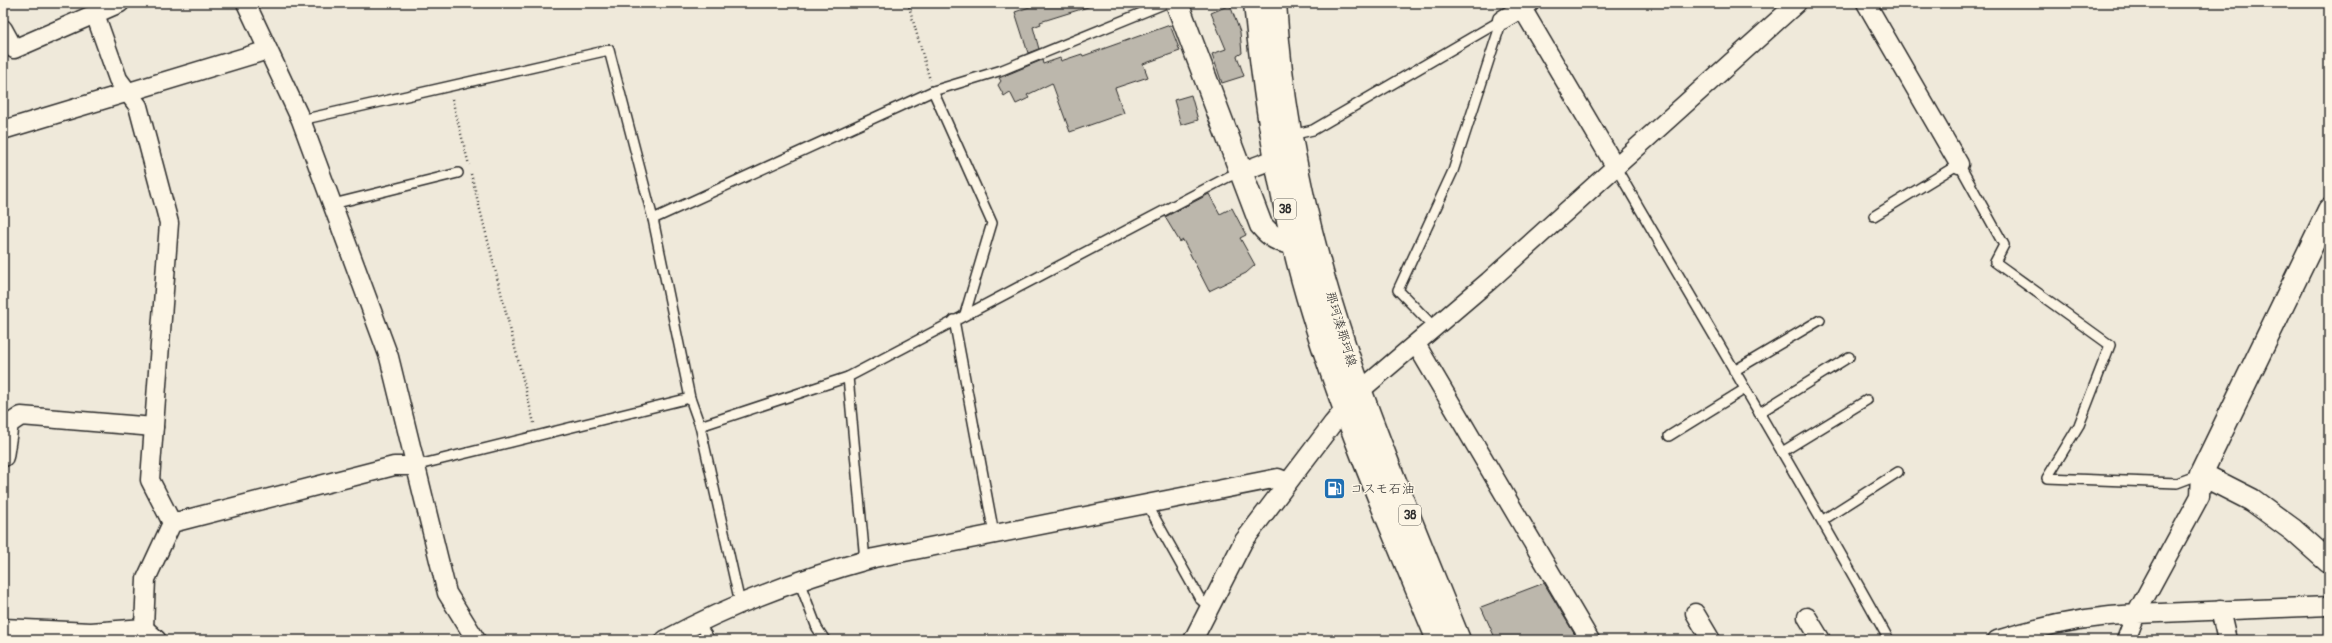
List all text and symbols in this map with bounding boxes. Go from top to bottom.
road number: 38 [1274,199,1296,219]
street label: 那珂湊那珂線 [1322,289,1360,370]
fuel station icon: コスモ石油 [1321,476,1347,502]
place label: コスモ石油 [1350,481,1414,497]
road number: 38 [1399,505,1421,525]

